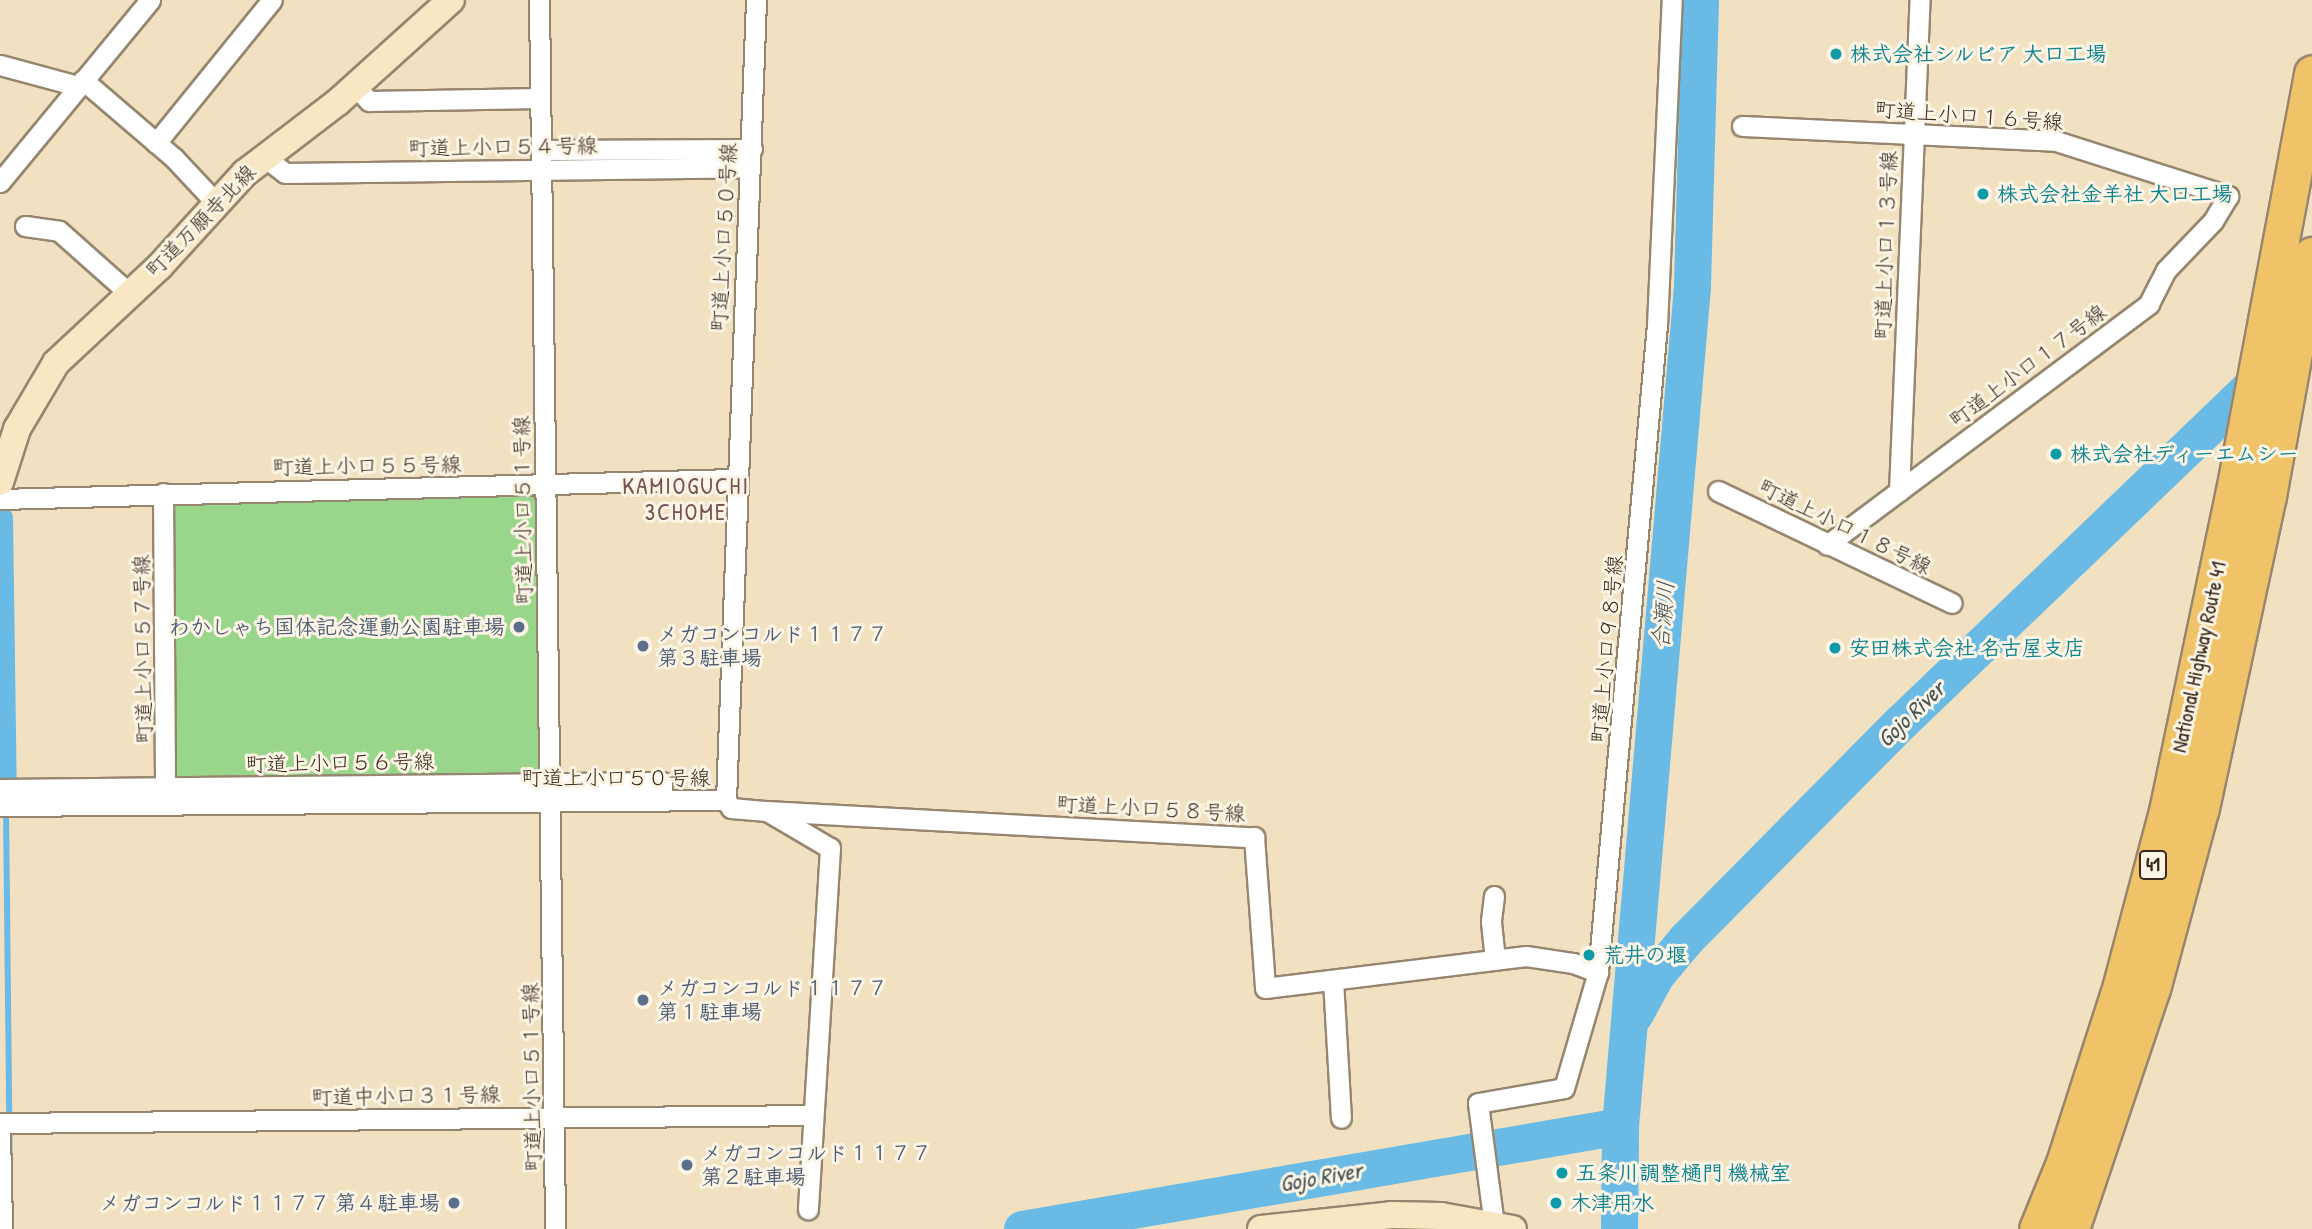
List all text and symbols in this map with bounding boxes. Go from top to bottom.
place label: 株式会社シルビア 大口工場 [1850,41,2107,67]
marker: 株式会社シルビア 大口工場 [1828,46,1844,62]
street label: 町道上小口１６号線 [1874,97,2064,135]
street label: 町道上小口５４号線 [408,133,598,161]
street label: 町道上小口５０号線 [706,142,742,332]
street label: 町道上小口１３号線 [1870,150,1902,340]
street label: 町道万願寺北線 [141,159,261,283]
place label: 株式会社金羊社 大口工場 [1997,181,2233,207]
marker: 株式会社金羊社 大口工場 [1975,186,1991,202]
street label: 町道上小口１７号線 [1945,299,2111,433]
street label: 町道上小口５１号線 [509,415,537,605]
place label: 株式会社ディーエムシー [2070,441,2301,467]
marker: 株式会社ディーエムシー [2048,446,2064,462]
street label: 町道上小口５５号線 [272,452,462,480]
district label: KAMIOGUCHI 3CHOME [623,472,749,526]
street label: 町道上小口１８号線 [1755,474,1935,580]
street label: 町道上小口５７号線 [129,554,157,744]
street label: 町道上小口９８号線 [1586,554,1628,744]
street label: National Highway Route 41 [2166,559,2232,755]
water label: 合瀬川 [1646,579,1680,651]
place label: わかしゃち国体記念運動公園駐車場 [169,614,505,640]
marker: わかしゃち国体記念運動公園駐車場 [511,619,527,635]
place label: メガコンコルド１１７７ 第３駐車場 [657,621,888,671]
place label: 安田株式会社 名古屋支店 [1849,635,2085,661]
marker: メガコンコルド１１７７ 第３駐車場 [635,638,651,654]
marker: 安田株式会社 名古屋支店 [1827,640,1843,656]
water label: Gojo River [1872,675,1950,753]
street label: 町道上小口５６号線 [245,749,435,777]
street label: 町道上小口５０号線 [522,765,710,791]
street label: 町道上小口５８号線 [1056,791,1246,827]
road number: 41 [2137,850,2169,880]
place label: 荒井の堰 [1603,942,1687,968]
marker: 荒井の堰 [1581,947,1597,963]
place label: メガコンコルド１１７７ 第１駐車場 [657,975,888,1025]
street label: 町道上小口５１号線 [518,982,546,1172]
marker: メガコンコルド１１７７ 第１駐車場 [635,992,651,1008]
street label: 町道中小口３１号線 [311,1082,501,1110]
place label: メガコンコルド１１７７ 第２駐車場 [701,1140,932,1190]
water label: Gojo River [1278,1156,1364,1198]
marker: メガコンコルド１１７７ 第２駐車場 [679,1157,695,1173]
place label: 五条川調整樋門 機械室 [1576,1160,1791,1186]
marker: 五条川調整樋門 機械室 [1554,1165,1570,1181]
place label: メガコンコルド１１７７ 第４駐車場 [99,1190,440,1216]
place label: 木津用水 [1570,1190,1654,1216]
marker: メガコンコルド１１７７ 第４駐車場 [446,1195,462,1211]
marker: 木津用水 [1548,1195,1564,1211]

